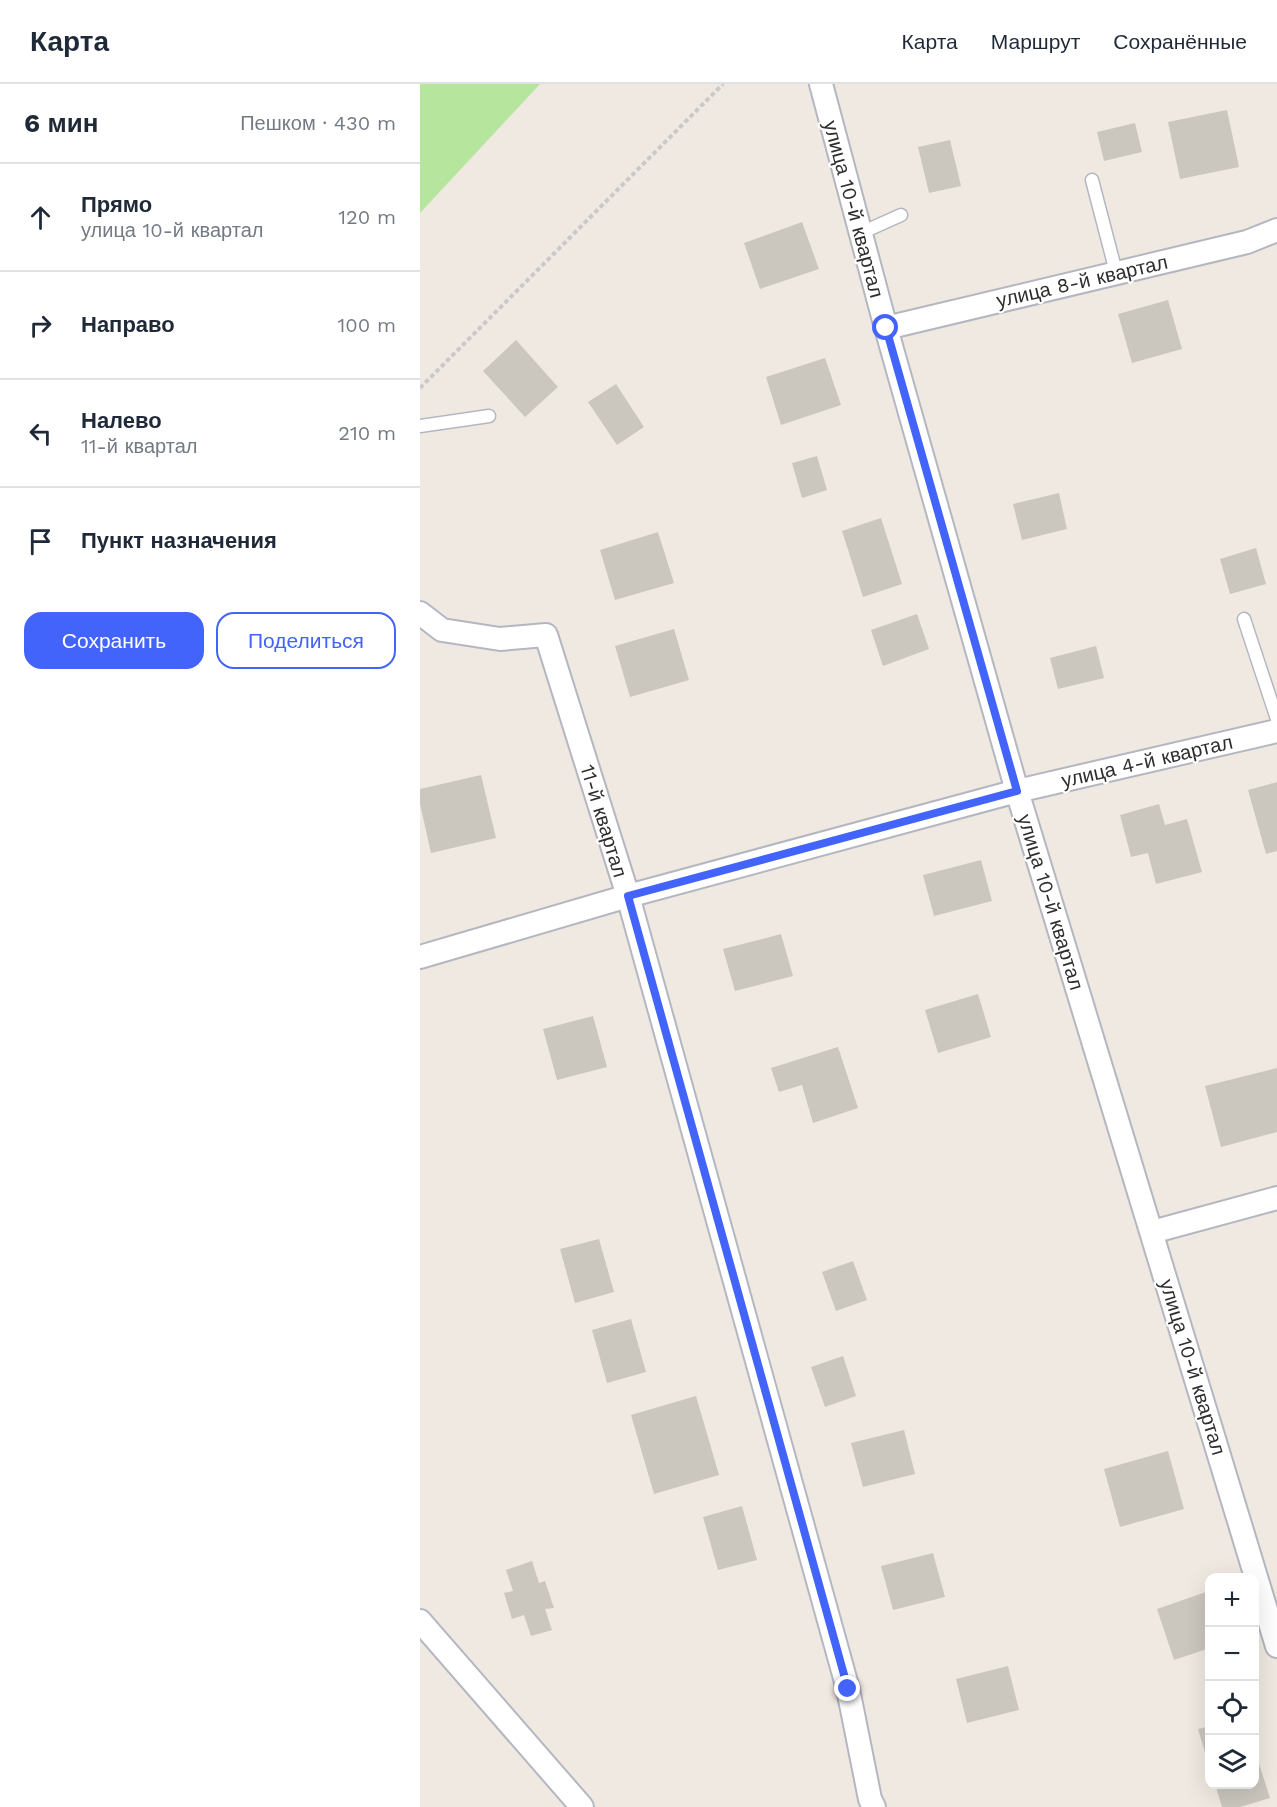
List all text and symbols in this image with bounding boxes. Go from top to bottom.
text: Карта [30,25,109,58]
text: Карта [902,29,958,54]
text: Маршрут [991,29,1080,54]
text: Сохранённые [1113,29,1247,54]
text: 6 мин [24,108,98,138]
text: Пешком · 430 m [240,111,396,135]
street label: улица 10-й квартал [819,118,889,300]
text: Прямо [81,192,152,217]
icon: ahead [24,201,57,234]
text: 120 m [338,205,396,229]
text: улица 10-й квартал [81,218,264,242]
street label: улица 8-й квартал [994,250,1170,312]
icon: right [24,309,57,342]
text: Направо [81,312,175,337]
text: 100 m [337,313,396,337]
route start [872,314,898,340]
text: Налево [81,408,162,433]
icon: left [24,417,57,450]
text: 210 m [338,421,396,445]
text: 11-й квартал [81,434,197,458]
icon: arrive [24,525,57,558]
text: Пункт назначения [81,528,277,553]
button: Сохранить [24,612,204,669]
button: Поделиться [216,612,396,669]
street label: улица 4-й квартал [1059,730,1235,792]
street label: 11-й квартал [575,762,633,880]
street label: улица 10-й квартал [1013,811,1089,993]
street label: улица 10-й квартал [1155,1276,1231,1458]
map controls [1205,1573,1259,1789]
button: + [1205,1573,1259,1627]
button: − [1205,1627,1259,1681]
route end [834,1675,860,1701]
button: locate [1205,1681,1259,1735]
button: layers [1205,1735,1259,1789]

